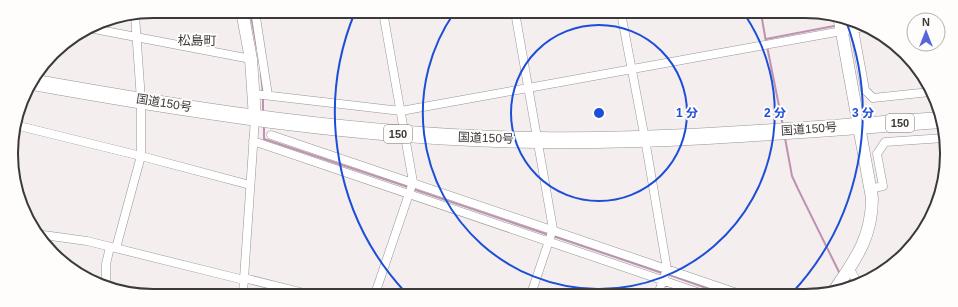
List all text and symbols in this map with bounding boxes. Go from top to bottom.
north arrow [906,12,946,52]
text: N [922,16,930,28]
district label: 松島町 [177,33,217,48]
street label: 国道150号 [135,92,193,114]
centre of rings [592,106,606,120]
text: 1 分 [676,106,698,120]
text: 2 分 [764,106,786,120]
text: 3 分 [852,106,874,120]
road number: 150 [886,114,914,132]
street label: 国道150号 [781,120,837,138]
road number: 150 [384,125,412,143]
street label: 国道150号 [458,130,514,146]

